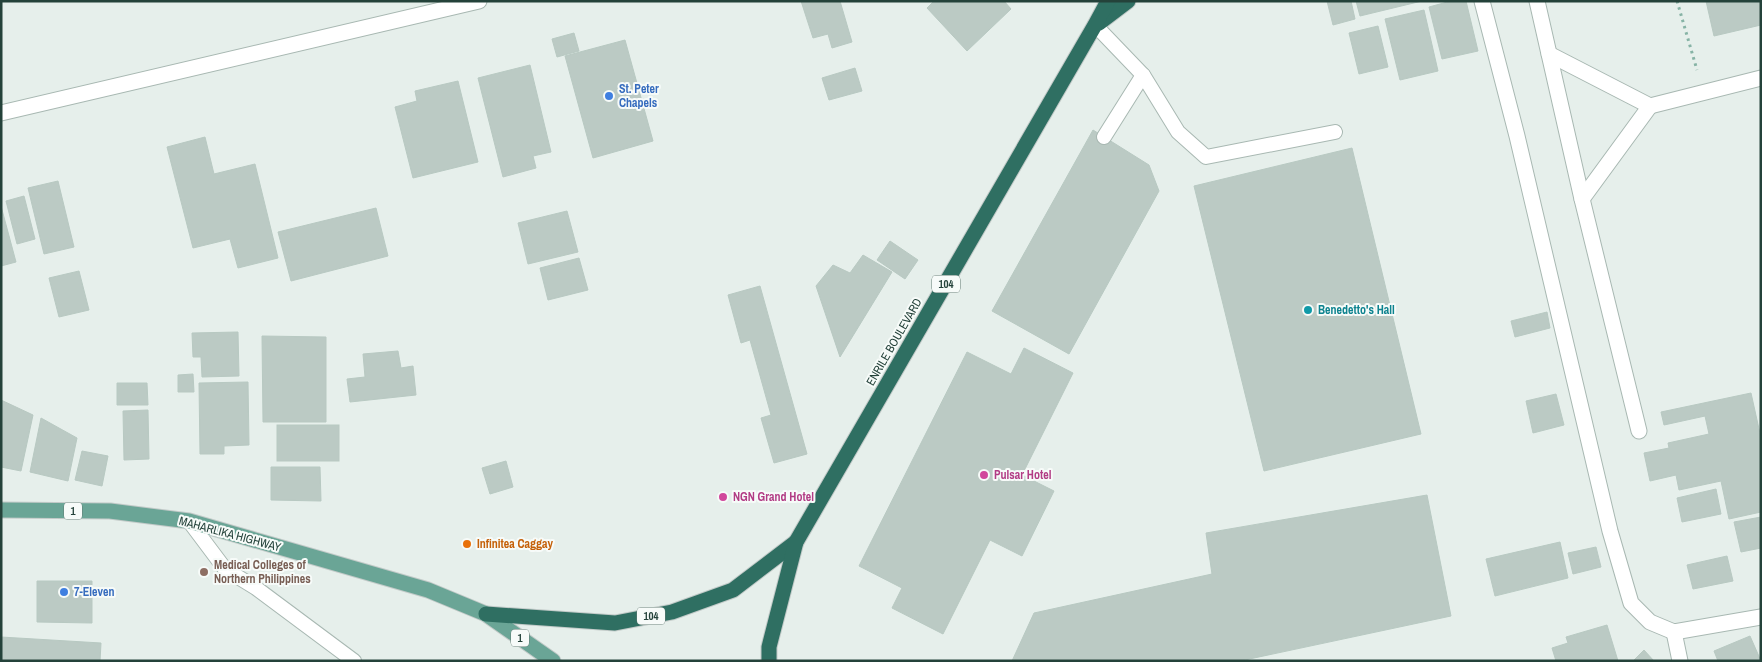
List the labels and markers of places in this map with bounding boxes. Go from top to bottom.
place label: St. Peter Chapels [619,81,659,111]
marker: St. Peter Chapels [603,90,615,102]
place label: Benedetto's Hall [1318,302,1395,318]
marker: Benedetto's Hall [1302,304,1314,316]
place label: Pulsar Hotel [994,467,1052,483]
marker: Pulsar Hotel [978,469,990,481]
place label: NGN Grand Hotel [733,489,814,505]
marker: NGN Grand Hotel [717,491,729,503]
place label: Infinitea Caggay [477,536,554,552]
marker: Infinitea Caggay [461,538,473,550]
place label: Medical Colleges of Northern Philippines [214,557,311,587]
marker: Medical Colleges of Northern Philippines [198,566,210,578]
place label: 7-Eleven [74,584,114,600]
marker: 7-Eleven [58,586,70,598]

